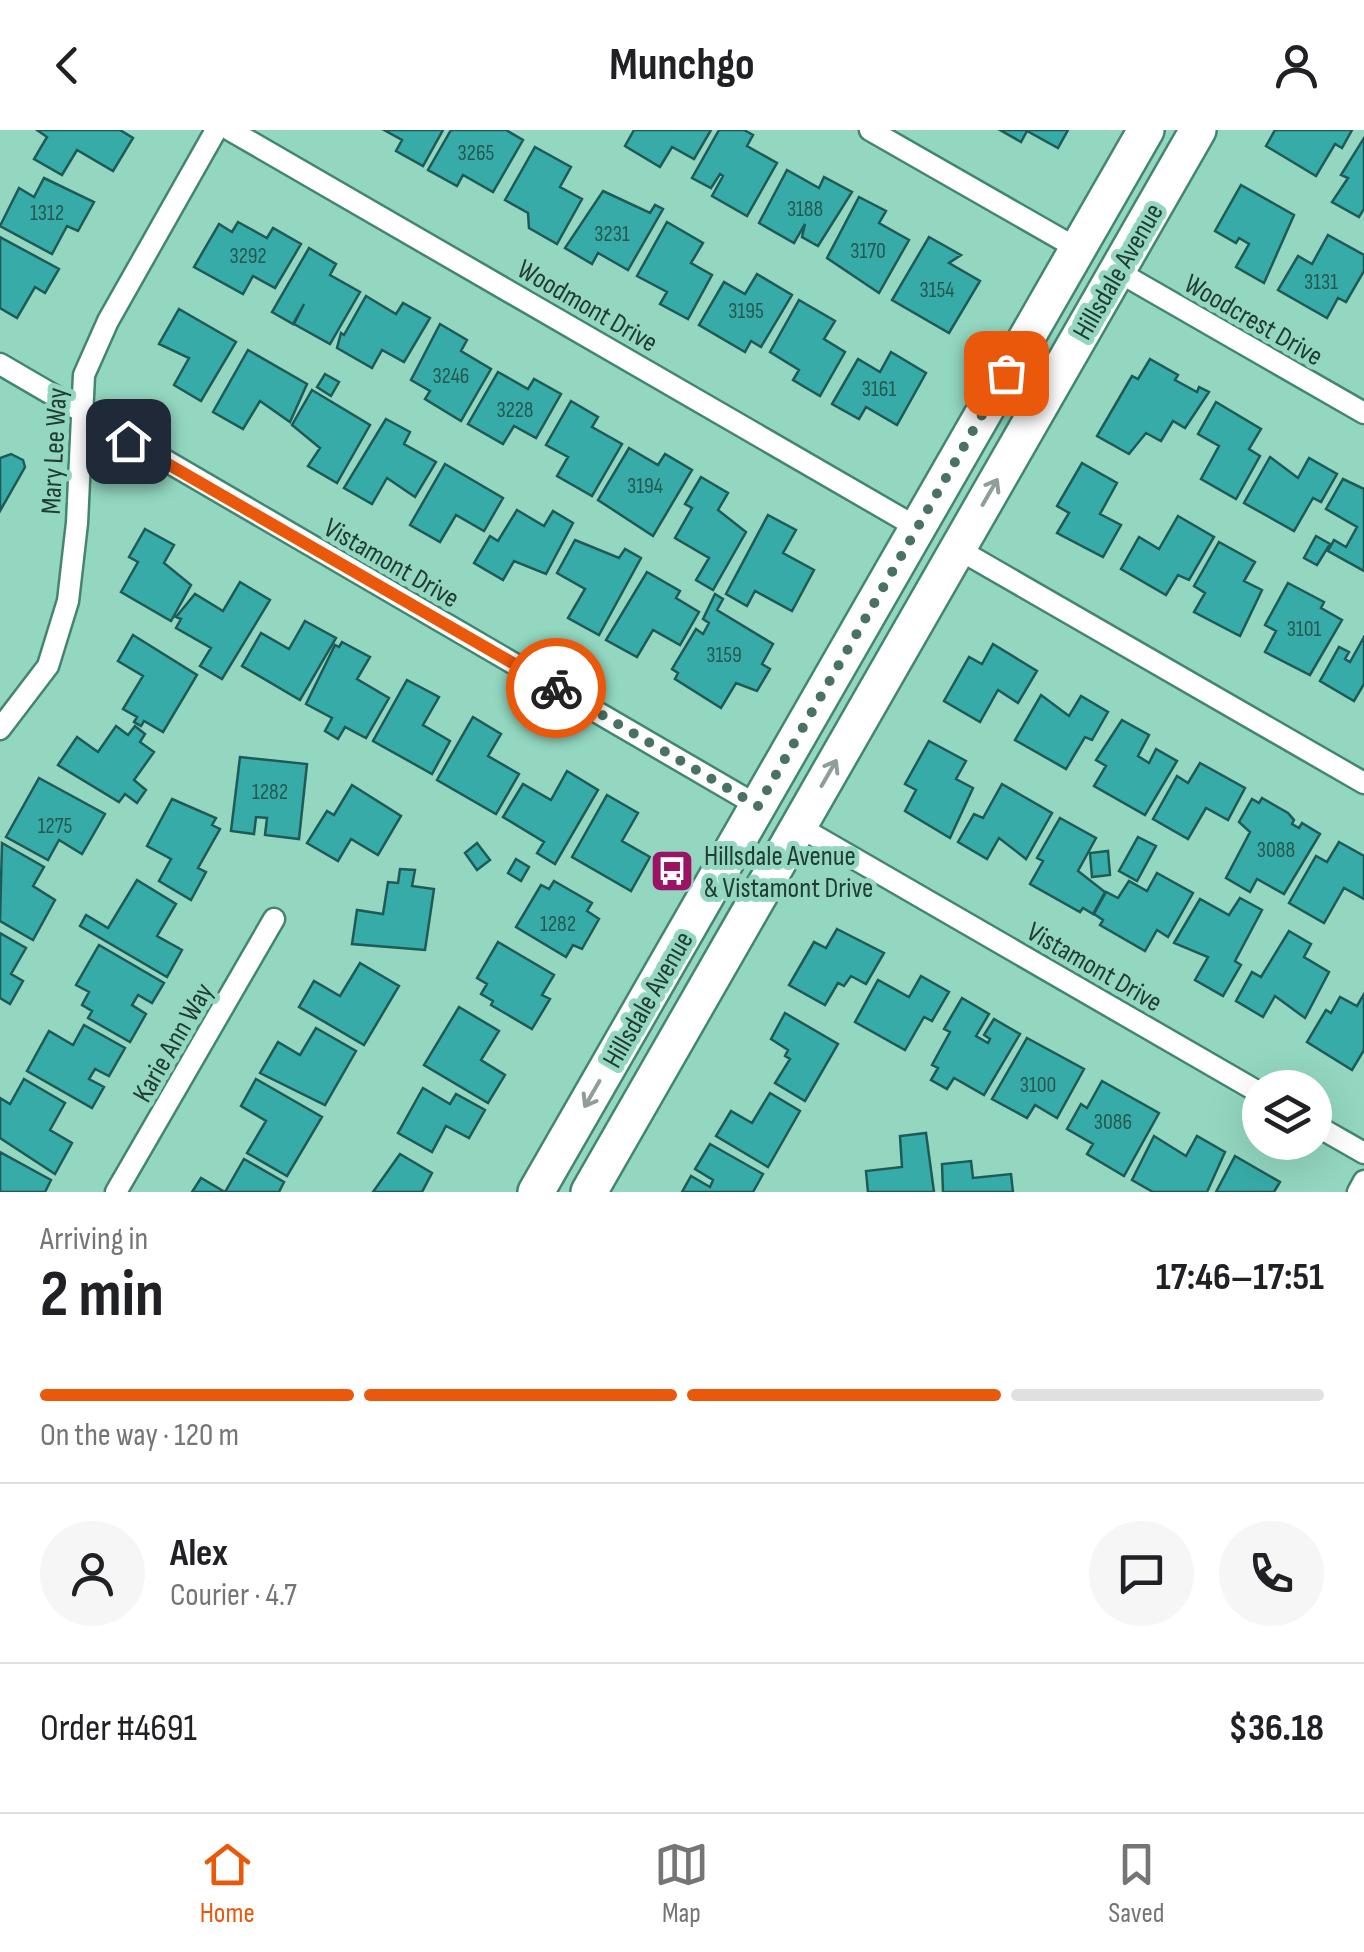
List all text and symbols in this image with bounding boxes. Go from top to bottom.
icon: back [40,38,95,93]
text: Munchgo [609,38,755,93]
icon: person [1269,38,1324,93]
house number: 3265 [458,140,495,167]
house number: 3188 [787,196,823,223]
street label: Hillsdale Avenue [1066,198,1171,346]
house number: 1312 [30,200,64,227]
house number: 3231 [594,221,630,248]
house number: 3170 [850,238,886,265]
house number: 3292 [229,243,267,270]
street label: Woodmont Drive [511,253,663,360]
street label: Woodcrest Drive [1178,267,1328,373]
house number: 3131 [1304,269,1338,296]
house number: 3154 [919,277,955,304]
house number: 3195 [728,298,764,325]
pin [964,331,1049,416]
icon: bag [979,346,1034,401]
house number: 3246 [432,363,470,390]
house number: 3161 [862,376,896,403]
street label: Mary Lee Way [35,387,74,515]
house number: 3228 [496,397,534,424]
pin [86,399,171,484]
icon: home [101,414,156,469]
house number: 3194 [627,473,663,500]
one-way arrow [981,477,1001,507]
street label: Vistamont Drive [318,511,465,615]
house number: 3101 [1287,616,1322,643]
courier [506,638,606,738]
house number: 3159 [706,642,742,669]
icon: bike [529,661,584,716]
one-way arrow [819,759,839,789]
house number: 1282 [252,779,288,806]
house number: 1275 [38,813,72,840]
house number: 3088 [1257,837,1295,864]
place label: Hillsdale Avenue & Vistamont Drive [704,840,873,905]
bus stop icon: Hillsdale Avenue & Vistamont Drive [649,848,695,894]
house number: 1282 [540,911,576,938]
street label: Vistamont Drive [1021,915,1168,1019]
street label: Hillsdale Avenue [596,926,701,1074]
street label: Karie Ann Way [126,977,221,1108]
map controls [1242,1070,1332,1160]
button: layers [1242,1070,1332,1160]
house number: 3100 [1020,1072,1056,1099]
one-way arrow [582,1080,602,1108]
house number: 3086 [1094,1109,1132,1136]
text: Arriving in [40,1220,148,1259]
text: 17:46–17:51 [1156,1255,1324,1300]
text: 2 min [40,1257,164,1335]
text: On the way · 120 m [40,1416,239,1455]
button: person [40,1521,145,1626]
button: chat [1089,1521,1194,1626]
button: phone [1219,1521,1324,1626]
text: Alex [170,1531,228,1576]
text: Courier · 4.7 [170,1576,297,1615]
text: Order #4691 [40,1706,197,1751]
text: $36.18 [1228,1706,1324,1751]
tab: Home [200,1837,255,1930]
tab: Map [654,1837,709,1930]
tab: Saved [1108,1837,1164,1930]

